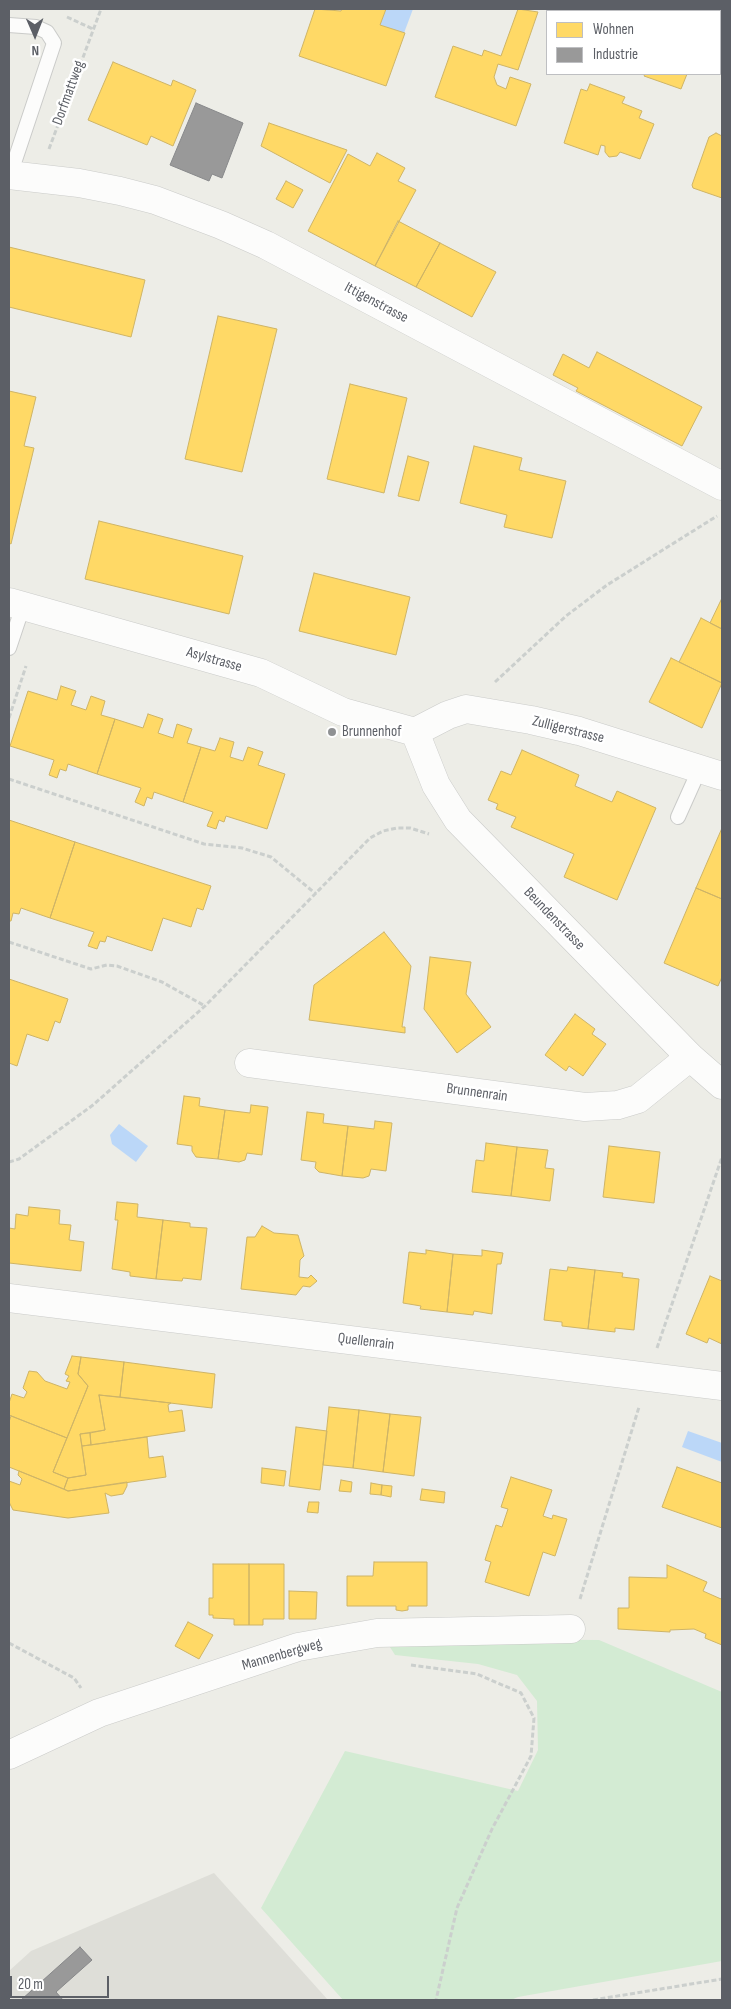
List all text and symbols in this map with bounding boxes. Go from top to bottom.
north arrow [10,10,60,60]
legend [546,10,721,75]
text: Wohnen [593,20,634,39]
text: N [31,42,39,59]
text: Industrie [593,45,638,64]
street label: Dorfmattweg [49,58,89,128]
street label: Ittigenstrasse [341,279,411,327]
street label: Asylstrasse [184,644,244,676]
street label: Zulligerstrasse [530,712,606,748]
place label: Brunnenhof [342,723,401,741]
marker: Brunnenhof [326,726,338,738]
street label: Beundenstrasse [520,884,588,954]
street label: Brunnenrain [445,1080,509,1106]
street label: Quellenrain [337,1330,395,1354]
street label: Mannenbergweg [240,1635,324,1675]
scale bar [12,1966,111,1998]
text: 20 m [18,1975,43,1994]

